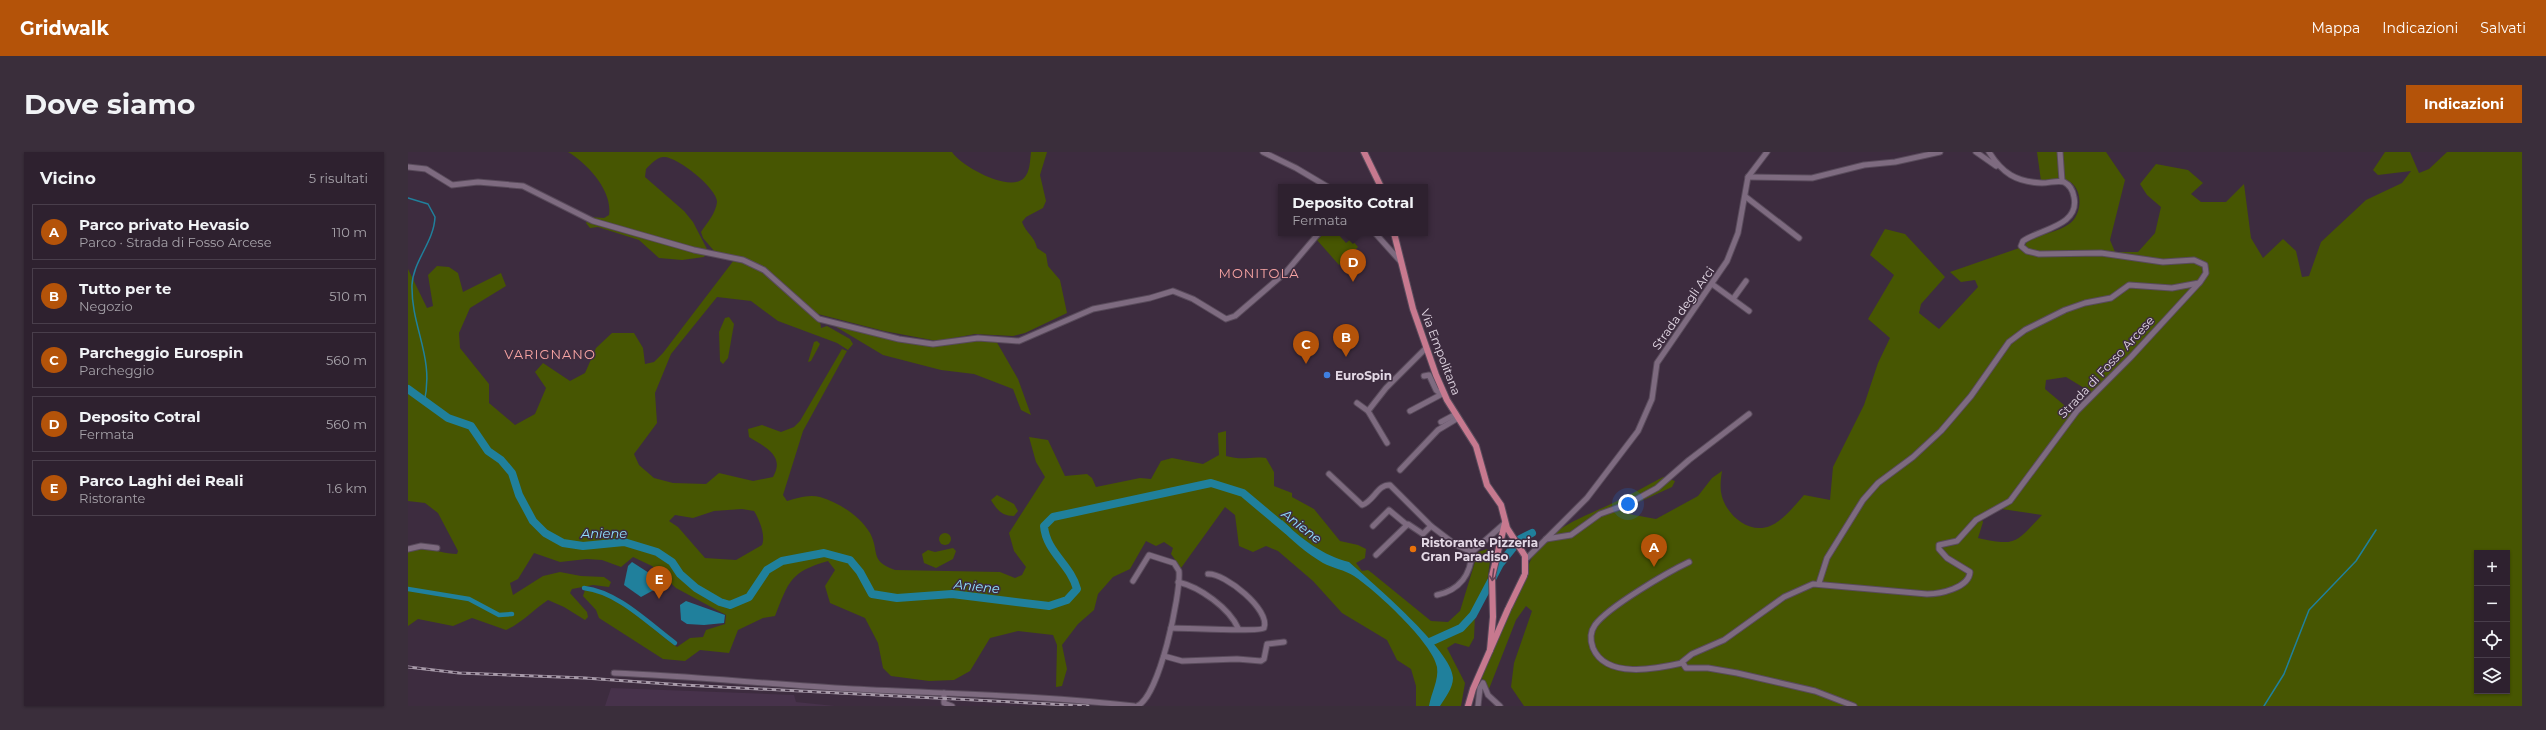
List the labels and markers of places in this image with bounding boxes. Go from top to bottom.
pin: D [1340,249,1366,282]
pin: B [1333,324,1359,357]
pin: C [1293,331,1319,364]
place label: EuroSpin [1335,368,1392,383]
marker: EuroSpin [1322,370,1332,380]
pin: A [1641,534,1667,567]
place label: Ristorante Pizzeria Gran Paradiso [1421,535,1538,564]
marker: Ristorante Pizzeria Gran Paradiso [1408,544,1418,554]
pin: E [646,566,672,599]

